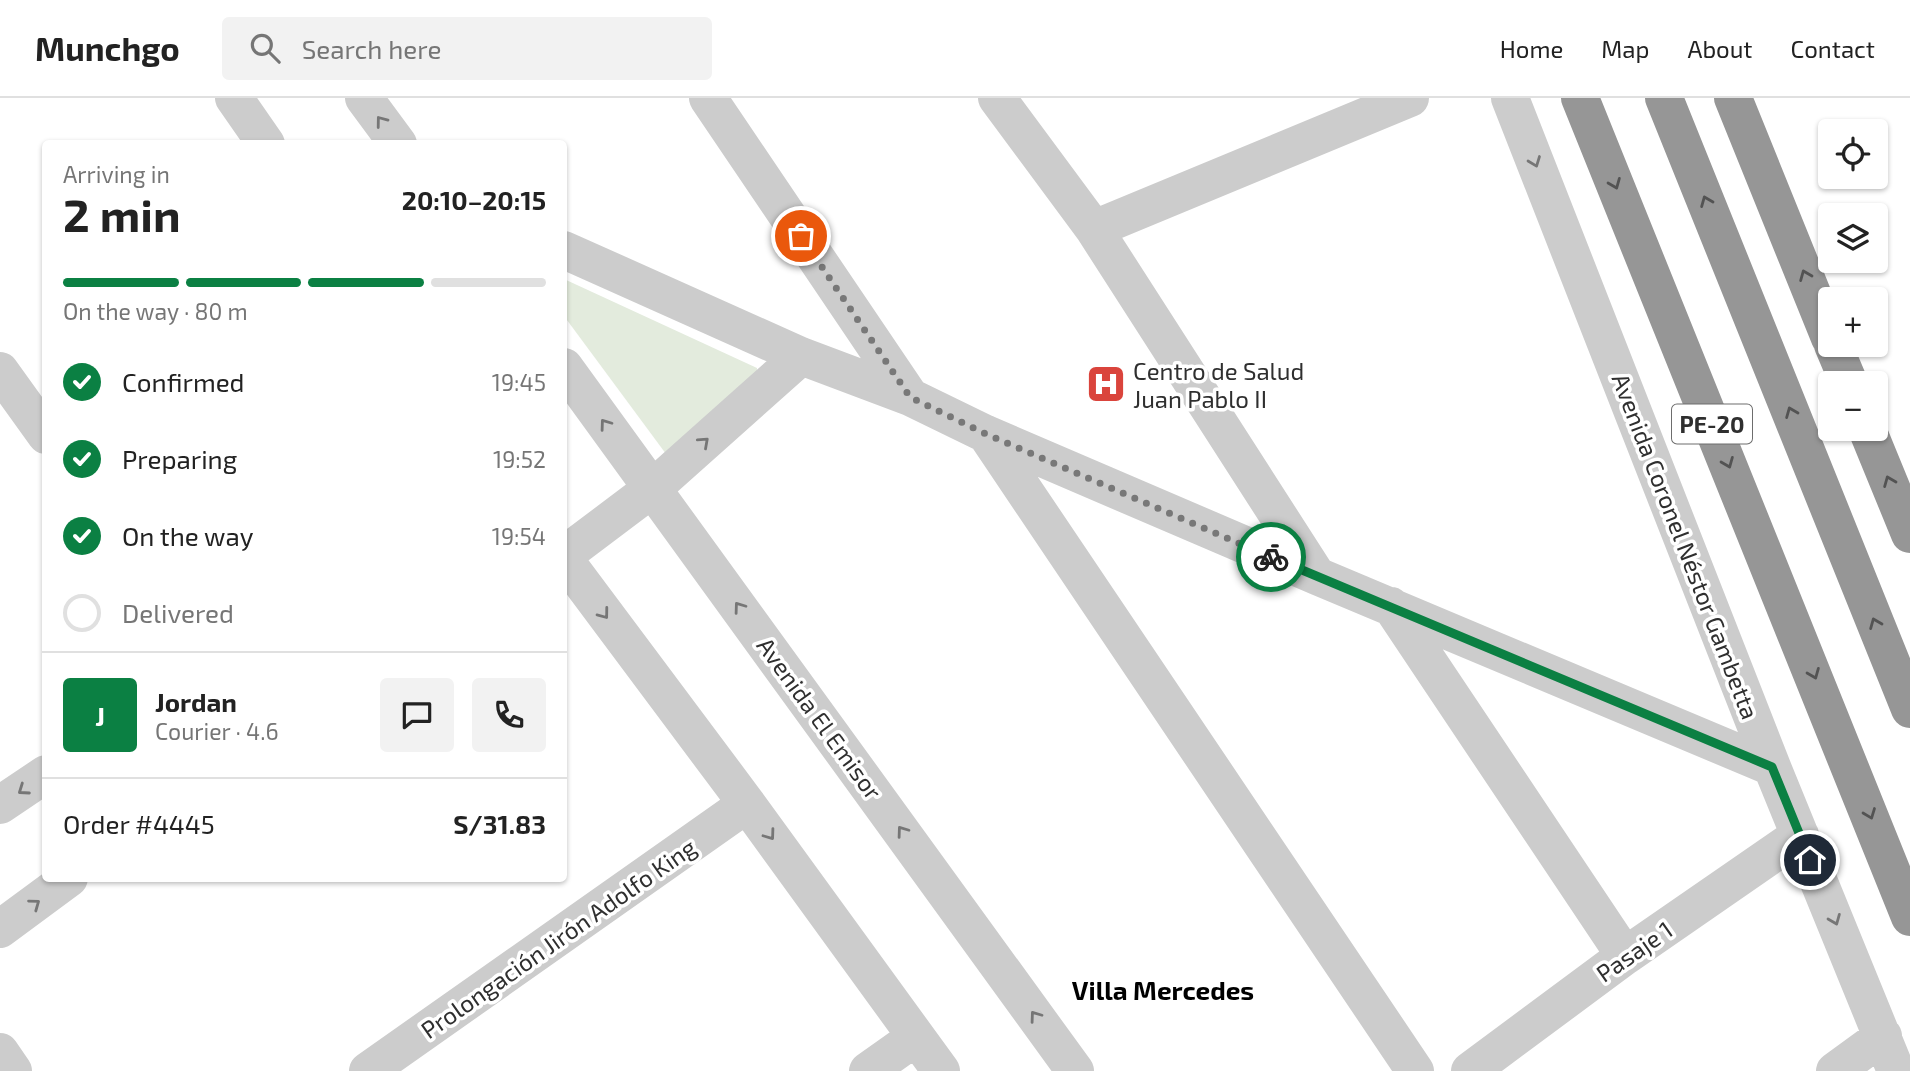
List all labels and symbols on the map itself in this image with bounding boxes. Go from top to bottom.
one-way arrow [377,116,390,129]
one-way arrow [1527,155,1541,167]
one-way arrow [1606,177,1620,189]
one-way arrow [1700,195,1714,207]
pin [771,206,831,266]
one-way arrow [1799,270,1813,282]
place label: Centro de Salud Juan Pablo II [1133,356,1304,413]
hospital icon: Centro de Salud Juan Pablo II [1085,363,1127,405]
street label: Avenida Coronel Néstor Gambetta [1607,369,1765,723]
road number: PE-20 [1672,404,1752,444]
one-way arrow [1785,406,1799,418]
one-way arrow [601,419,614,431]
one-way arrow [696,438,709,450]
one-way arrow [1720,455,1734,468]
one-way arrow [1883,476,1897,488]
courier [1236,522,1306,592]
one-way arrow [735,602,748,615]
one-way arrow [596,606,609,619]
one-way arrow [1870,617,1884,629]
street label: Avenida El Emisor [751,631,889,805]
one-way arrow [1805,667,1819,679]
one-way arrow [18,782,31,794]
one-way arrow [1861,808,1875,820]
one-way arrow [897,826,910,839]
one-way arrow [762,827,774,840]
pin [1780,830,1840,890]
street label: Prolongación Jirón Adolfo King [415,832,701,1044]
one-way arrow [27,899,39,912]
one-way arrow [1827,913,1841,925]
street label: Pasaje 1 [1590,914,1678,988]
district label: Villa Mercedes [1072,974,1254,1005]
one-way arrow [1031,1011,1043,1024]

